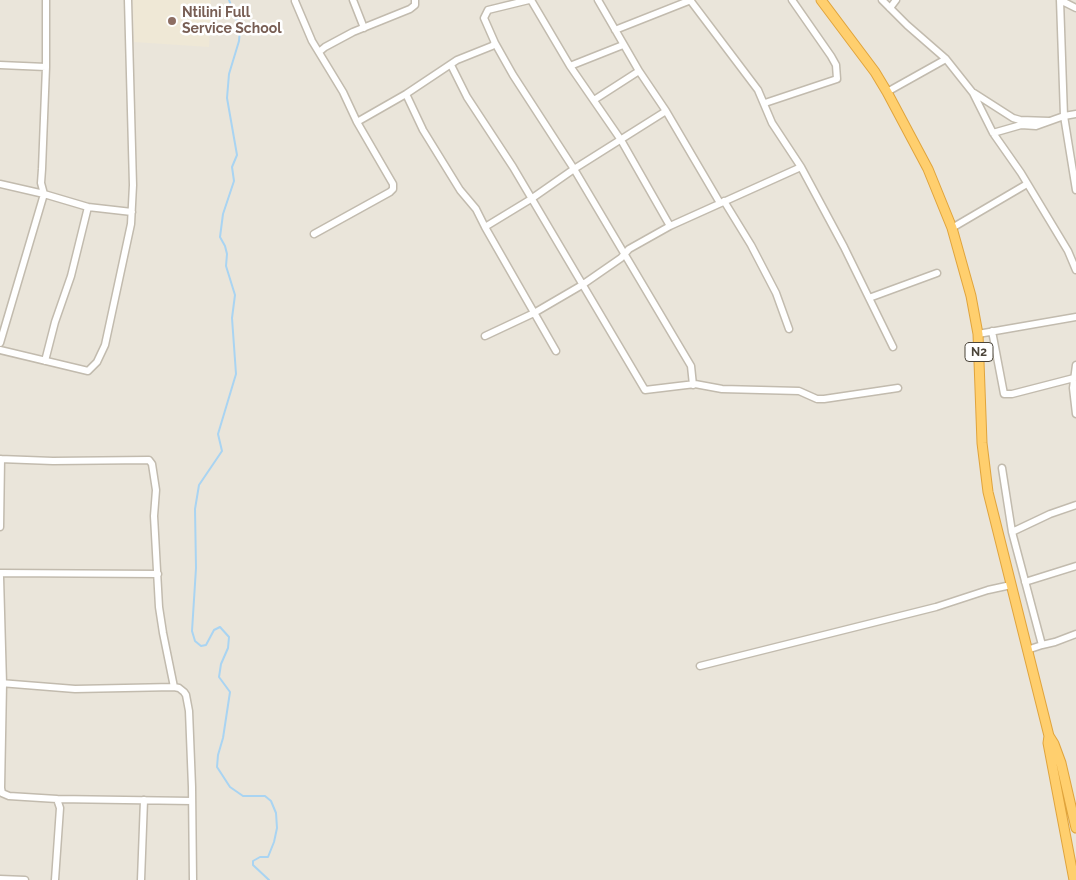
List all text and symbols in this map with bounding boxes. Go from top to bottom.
place label: Ntilini Full Service School [182,5,282,38]
marker: Ntilini Full Service School [166,15,178,27]
road number: N2 [965,342,993,362]

